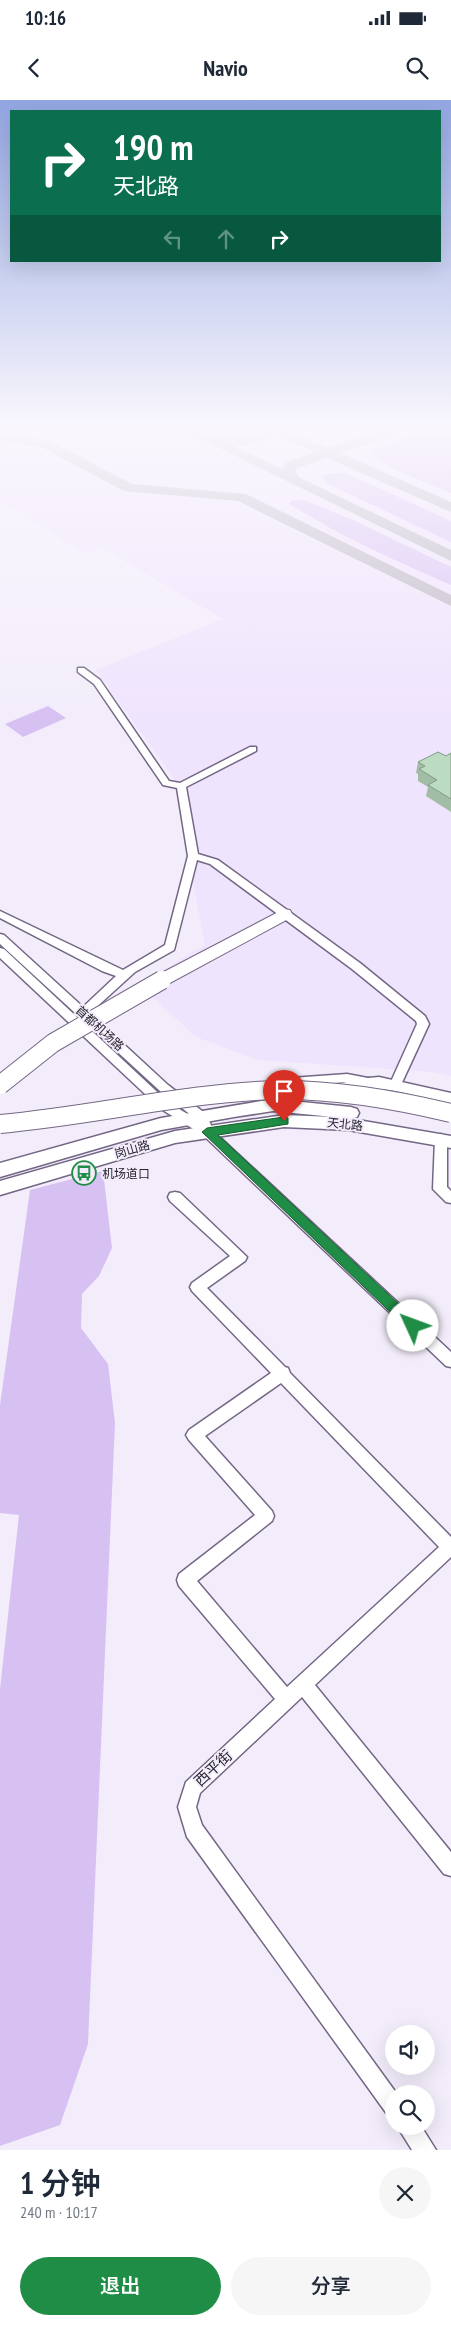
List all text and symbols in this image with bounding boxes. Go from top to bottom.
text: 10:16 [25,6,66,30]
icon: back [20,54,48,82]
text: Navio [203,54,248,82]
icon: search [403,54,431,82]
text: 190 m [113,124,194,170]
icon: right [30,130,95,195]
text: 天北路 [113,172,179,200]
icon: left [159,225,187,253]
icon: ahead [212,225,240,253]
icon: right [265,225,293,253]
street label: 首都机场路 [73,1002,127,1054]
pin [263,1070,305,1121]
icon: arrive [270,1077,298,1105]
street label: 天北路 [326,1115,364,1133]
street label: 岗山路 [113,1137,151,1161]
bus stop icon: 机场道口 [71,1160,97,1186]
place label: 机场道口 [102,1166,150,1181]
position arrow [386,1299,438,1351]
street label: 西平街 [190,1746,236,1790]
map controls [385,2025,435,2135]
button: sound [385,2025,435,2075]
button: search [385,2085,435,2135]
text: 1 分钟 [20,2163,101,2202]
button: close [379,2167,431,2219]
text: 240 m · 10:17 [20,2202,98,2222]
button: 退出 [20,2257,221,2315]
button: 分享 [231,2257,431,2315]

